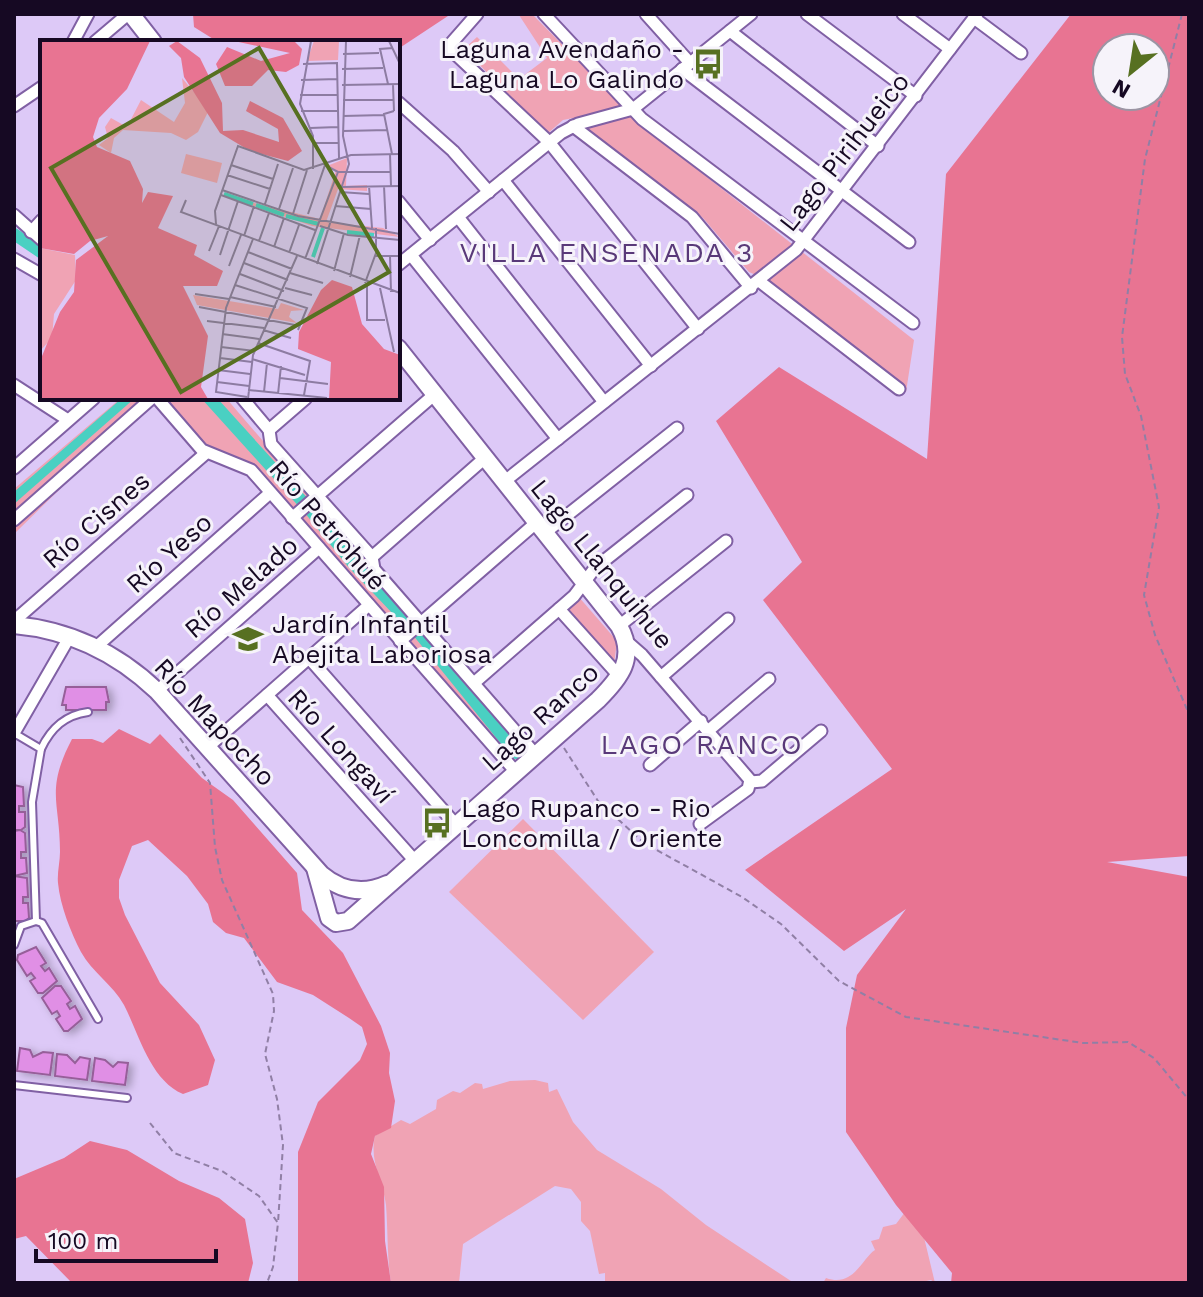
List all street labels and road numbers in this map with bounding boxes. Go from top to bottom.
street label: Lago Pirihueico [773,67,915,237]
street label: Río Petrohué [263,454,393,596]
street label: Río Cisnes [36,465,156,575]
street label: Lago Llanquihue [524,473,680,655]
street label: Río Yeso [120,507,218,599]
street label: Río Melado [178,530,304,644]
street label: Río Mapocho [148,652,282,792]
street label: Lago Ranco [475,657,605,777]
street label: Río Longaví [282,682,400,810]

